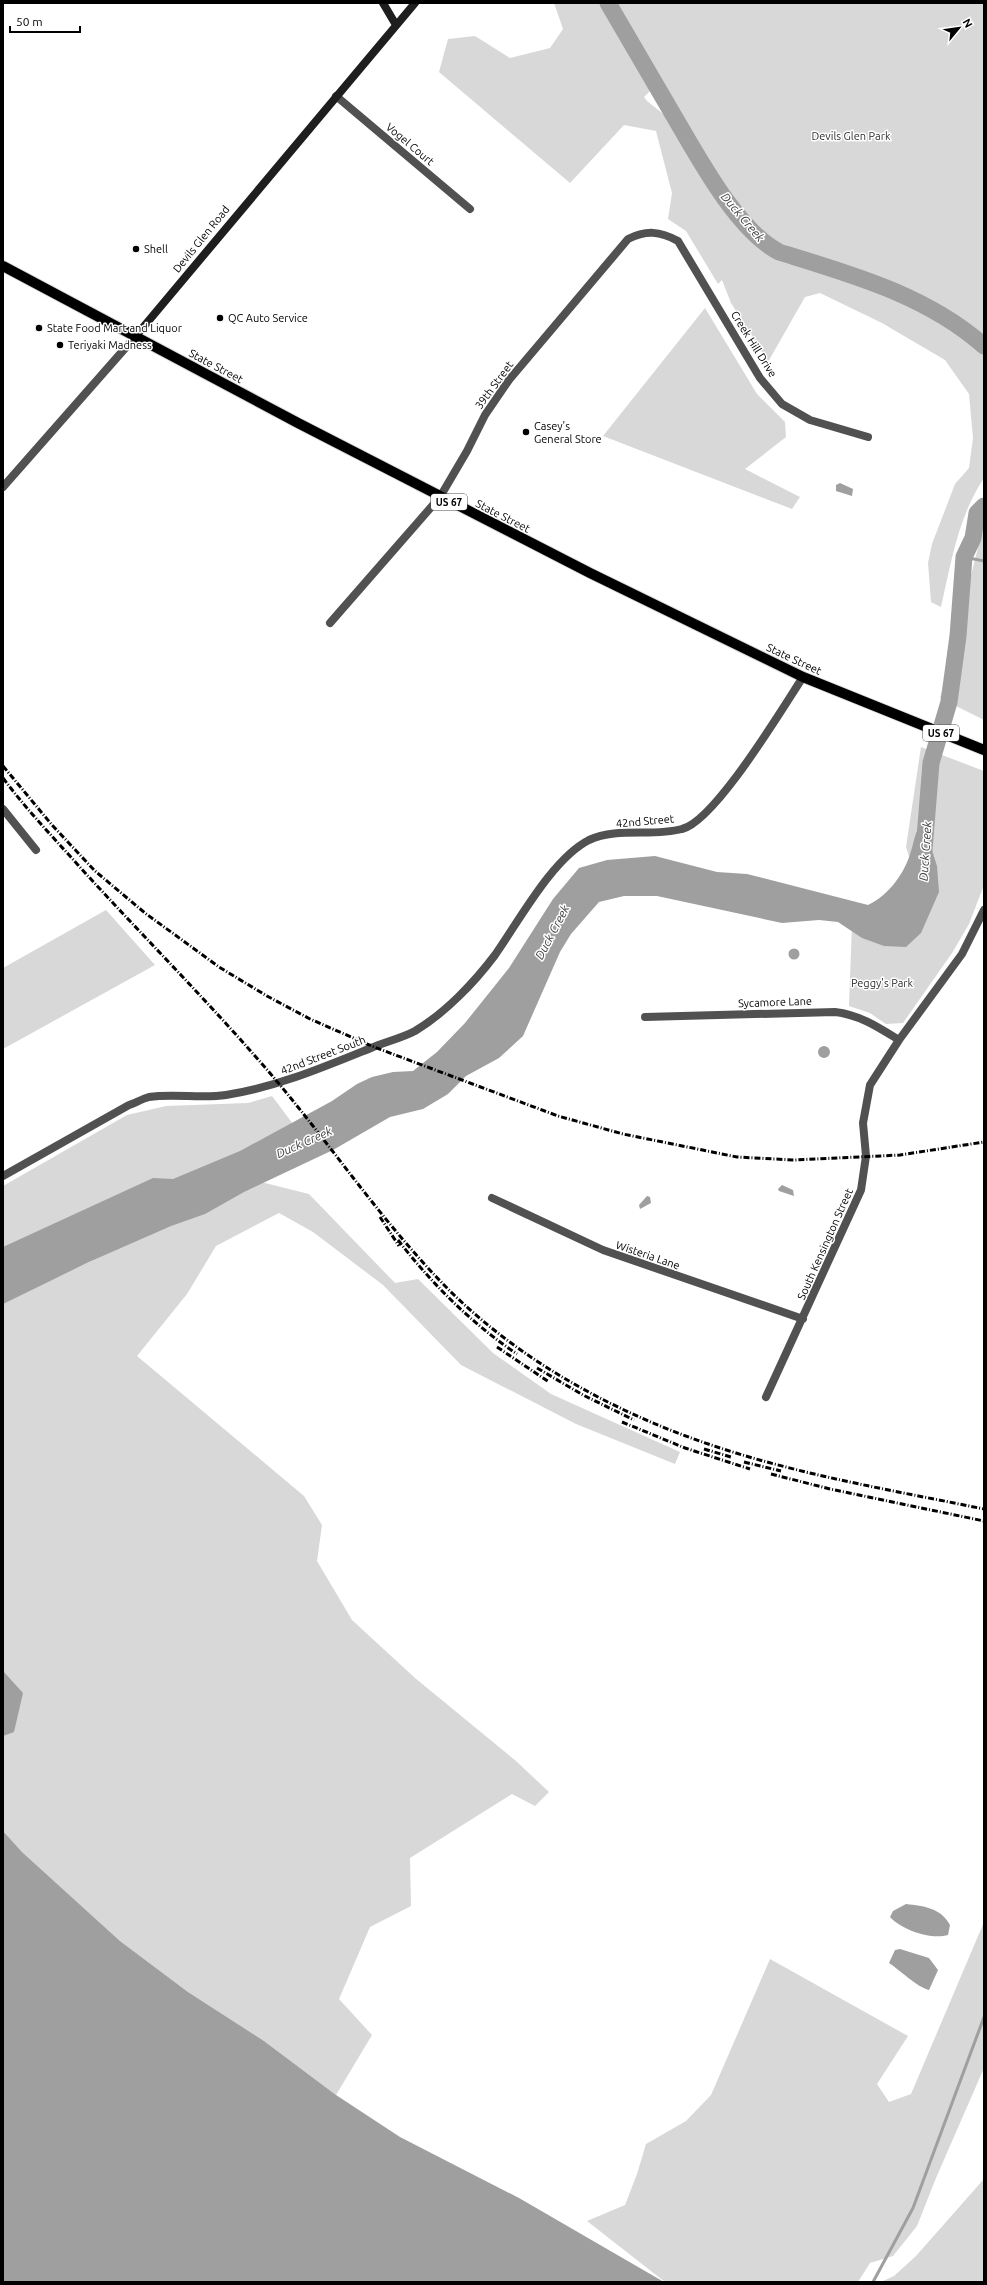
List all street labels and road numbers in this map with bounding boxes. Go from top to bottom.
street label: Vogel Court [384,121,437,168]
street label: Devils Glen Road [170,203,232,275]
street label: Creek Hill Drive [729,309,779,379]
street label: State Street [187,347,246,386]
street label: 39th Street [473,358,516,411]
road number: US 67 [431,494,467,510]
street label: State Street [474,497,533,535]
street label: State Street [765,641,824,677]
road number: US 67 [923,725,959,741]
street label: 42nd Street [615,812,675,830]
street label: Sycamore Lane [738,995,812,1009]
street label: 42nd Street South [279,1033,367,1077]
street label: South Kensington Street [795,1186,855,1302]
street label: Wisteria Lane [614,1238,682,1272]

